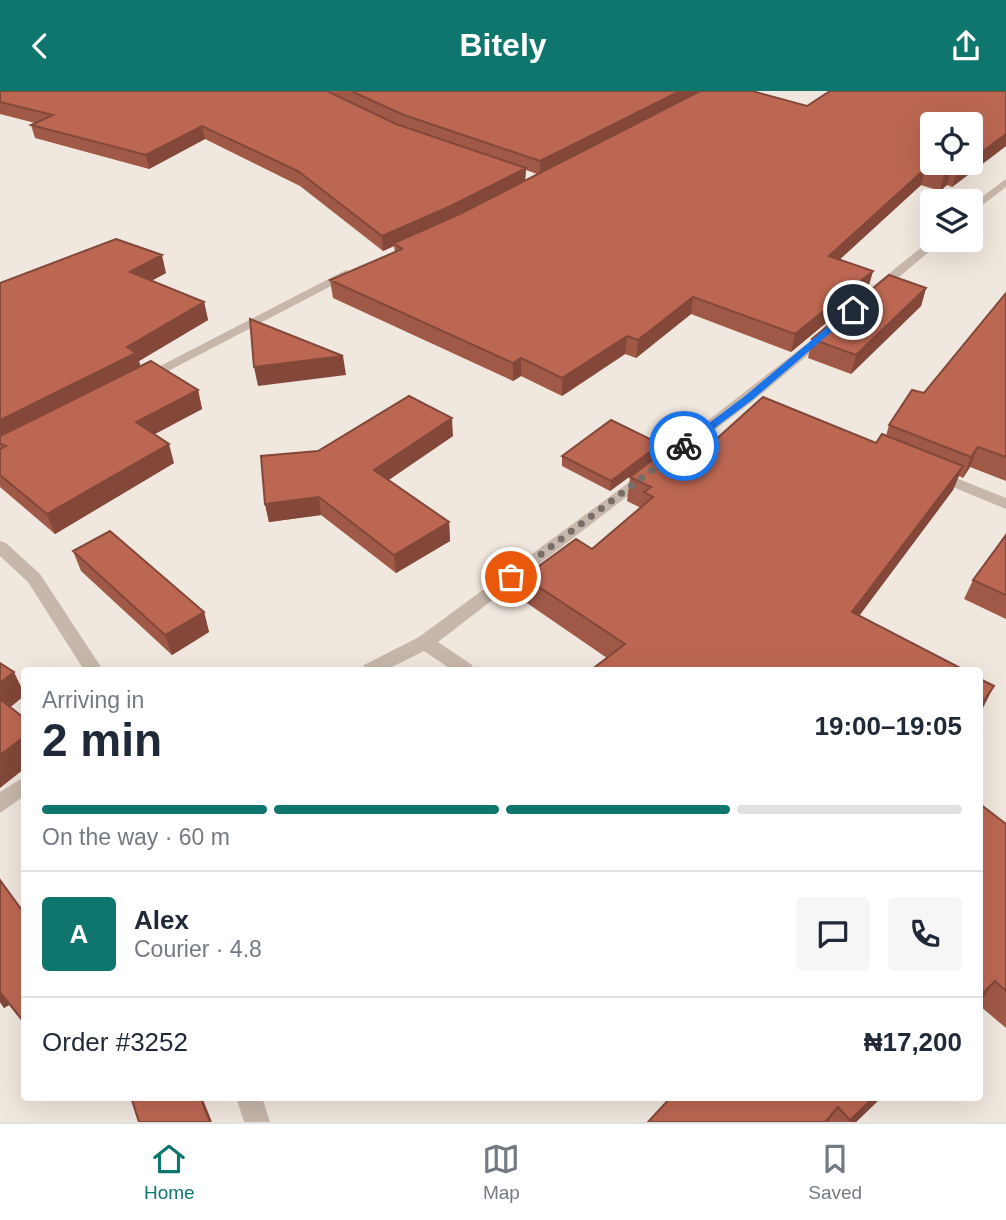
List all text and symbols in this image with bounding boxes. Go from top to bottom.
icon: back [21,27,59,65]
text: Bitely [459,27,547,63]
icon: share [947,27,985,65]
map controls [920,112,983,252]
button: locate [920,112,983,175]
button: layers [920,189,983,252]
pin [823,280,883,340]
icon: home [834,291,872,329]
courier [649,411,719,481]
icon: bike [665,427,703,465]
pin [481,547,541,607]
icon: bag [492,558,530,596]
text: Arriving in [42,687,144,713]
text: 19:00–19:05 [815,711,962,741]
text: 2 min [42,714,162,766]
text: On the way · 60 m [42,824,230,850]
button: chat [796,897,870,971]
button: phone [888,897,962,971]
text: Alex [134,905,189,935]
text: A [70,919,88,949]
text: Courier · 4.8 [134,936,262,962]
text: Order #3252 [42,1027,188,1057]
text: ₦17,200 [864,1027,962,1057]
tab: Home [144,1140,195,1204]
tab: Map [482,1140,520,1204]
tab: Saved [808,1140,862,1204]

